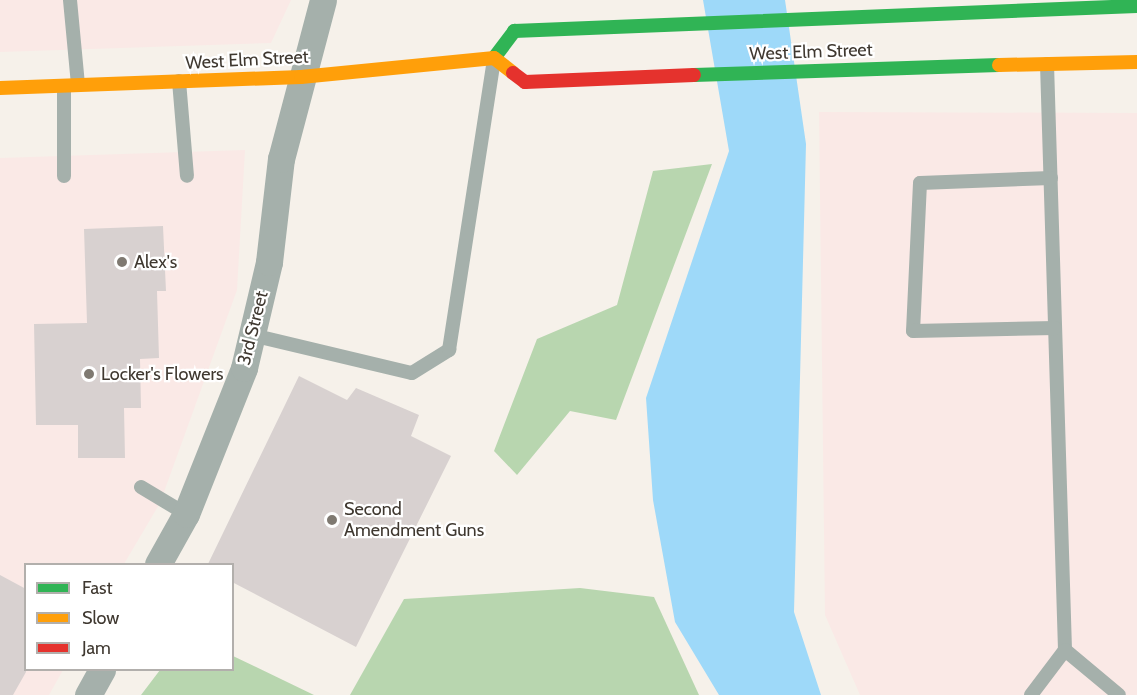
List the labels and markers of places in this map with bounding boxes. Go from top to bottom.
place label: Alex's [134,251,177,273]
marker: Alex's [115,255,129,269]
place label: Locker's Flowers [101,363,224,385]
marker: Locker's Flowers [82,367,96,381]
place label: Second Amendment Guns [344,499,484,542]
marker: Second Amendment Guns [325,513,339,527]

